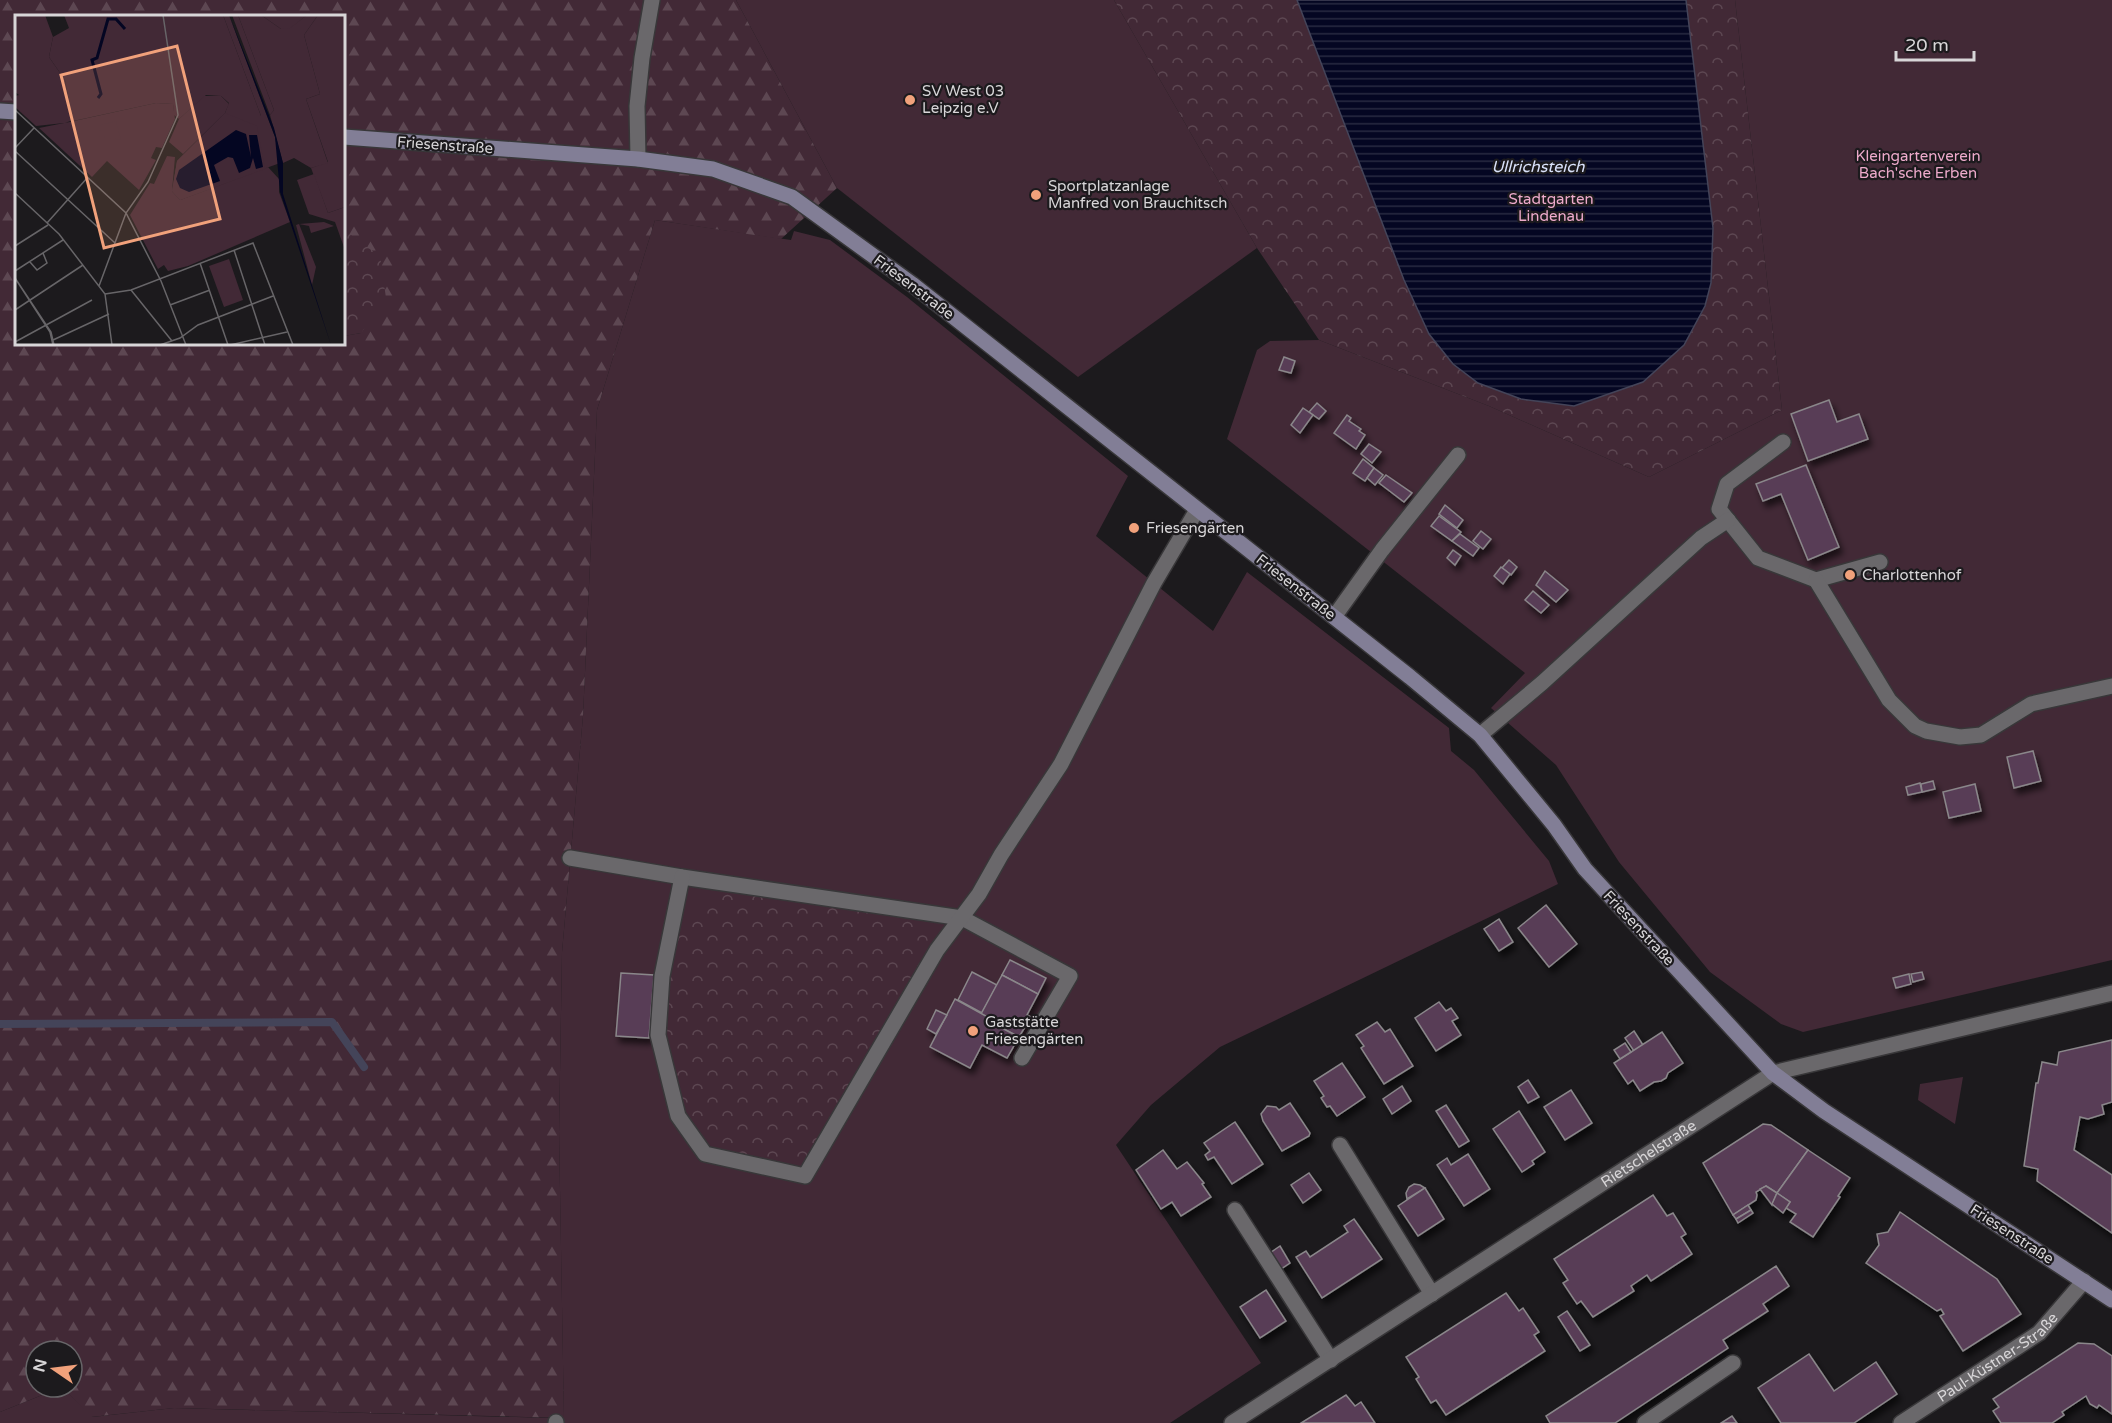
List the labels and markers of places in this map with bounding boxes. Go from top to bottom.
place label: SV West 03 Leipzig e.V [922,82,1004,117]
marker: SV West 03 Leipzig e.V [903,93,917,107]
place label: Sportplatzanlage Manfred von Brauchitsch [1048,177,1227,212]
marker: Sportplatzanlage Manfred von Brauchitsch [1029,188,1043,202]
place label: Friesengärten [1146,519,1244,537]
marker: Friesengärten [1127,521,1141,535]
place label: Charlottenhof [1862,566,1962,584]
marker: Charlottenhof [1843,568,1857,582]
place label: Gaststätte Friesengärten [985,1013,1083,1048]
marker: Gaststätte Friesengärten [966,1024,980,1038]

